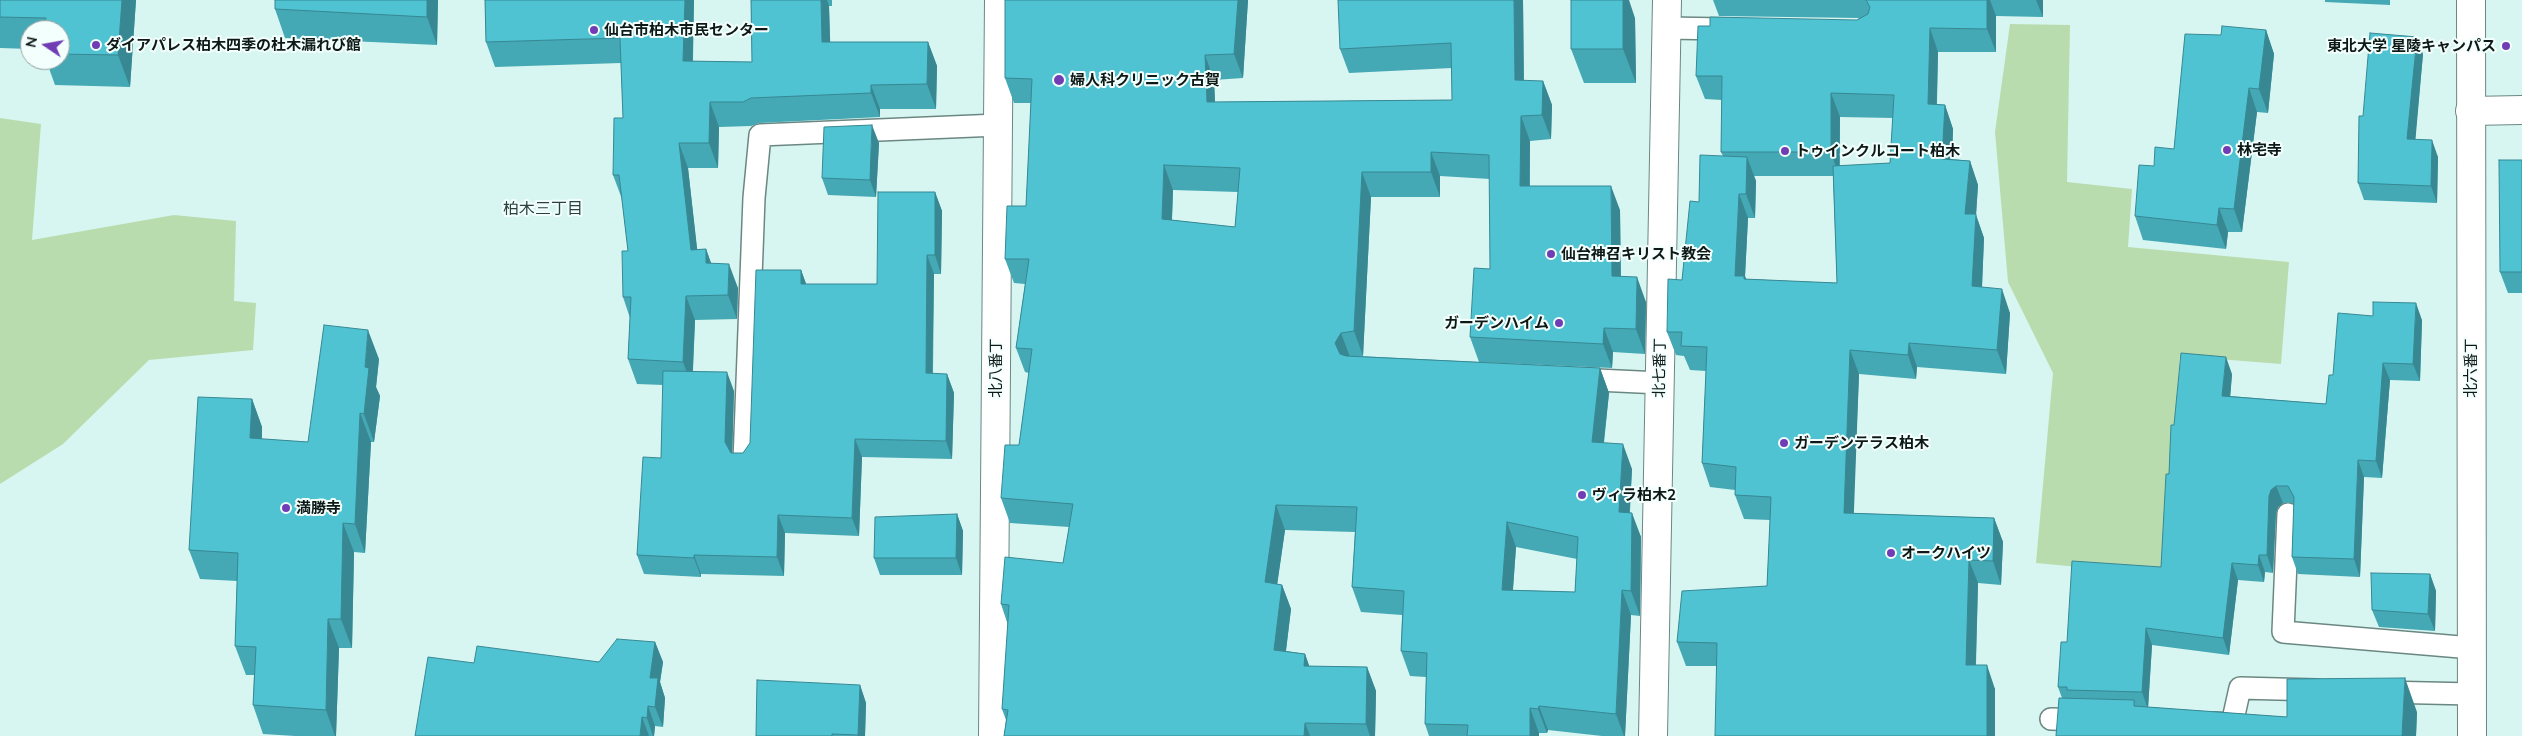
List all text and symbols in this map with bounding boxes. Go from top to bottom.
north arrow [20,20,70,70]
place label: 仙台市柏木市民センター [604,21,769,39]
marker: 仙台市柏木市民センター [588,24,600,36]
text: N [21,35,41,49]
place label: ダイアパレス柏木四季の杜木漏れび館 [106,36,361,54]
place label: 東北大学 星陵キャンパス [2327,37,2496,55]
marker: ダイアパレス柏木四季の杜木漏れび館 [90,39,102,51]
marker: 東北大学 星陵キャンパス [2500,40,2512,52]
place label: 婦人科クリニック古賀 [1070,71,1220,89]
marker: 婦人科クリニック古賀 [1052,73,1066,87]
place label: 林宅寺 [2237,141,2282,159]
place label: トゥインクルコート柏木 [1795,142,1960,160]
marker: 林宅寺 [2221,144,2233,156]
marker: トゥインクルコート柏木 [1779,145,1791,157]
district label: 柏木三丁目 [503,199,583,219]
place label: 仙台神召キリスト教会 [1561,245,1711,263]
marker: 仙台神召キリスト教会 [1545,248,1557,260]
place label: ガーデンハイム [1444,314,1549,332]
marker: ガーデンハイム [1553,317,1565,329]
street label: 北八番丁 [987,338,1005,398]
street label: 北七番丁 [1650,338,1670,398]
street label: 北六番丁 [2462,338,2480,398]
place label: ガーデンテラス柏木 [1794,434,1929,452]
marker: ガーデンテラス柏木 [1778,437,1790,449]
place label: ヴィラ柏木2 [1592,486,1676,504]
marker: ヴィラ柏木2 [1576,489,1588,501]
place label: 満勝寺 [296,499,341,517]
marker: 満勝寺 [280,502,292,514]
place label: オークハイツ [1901,544,1991,562]
marker: オークハイツ [1885,547,1897,559]

